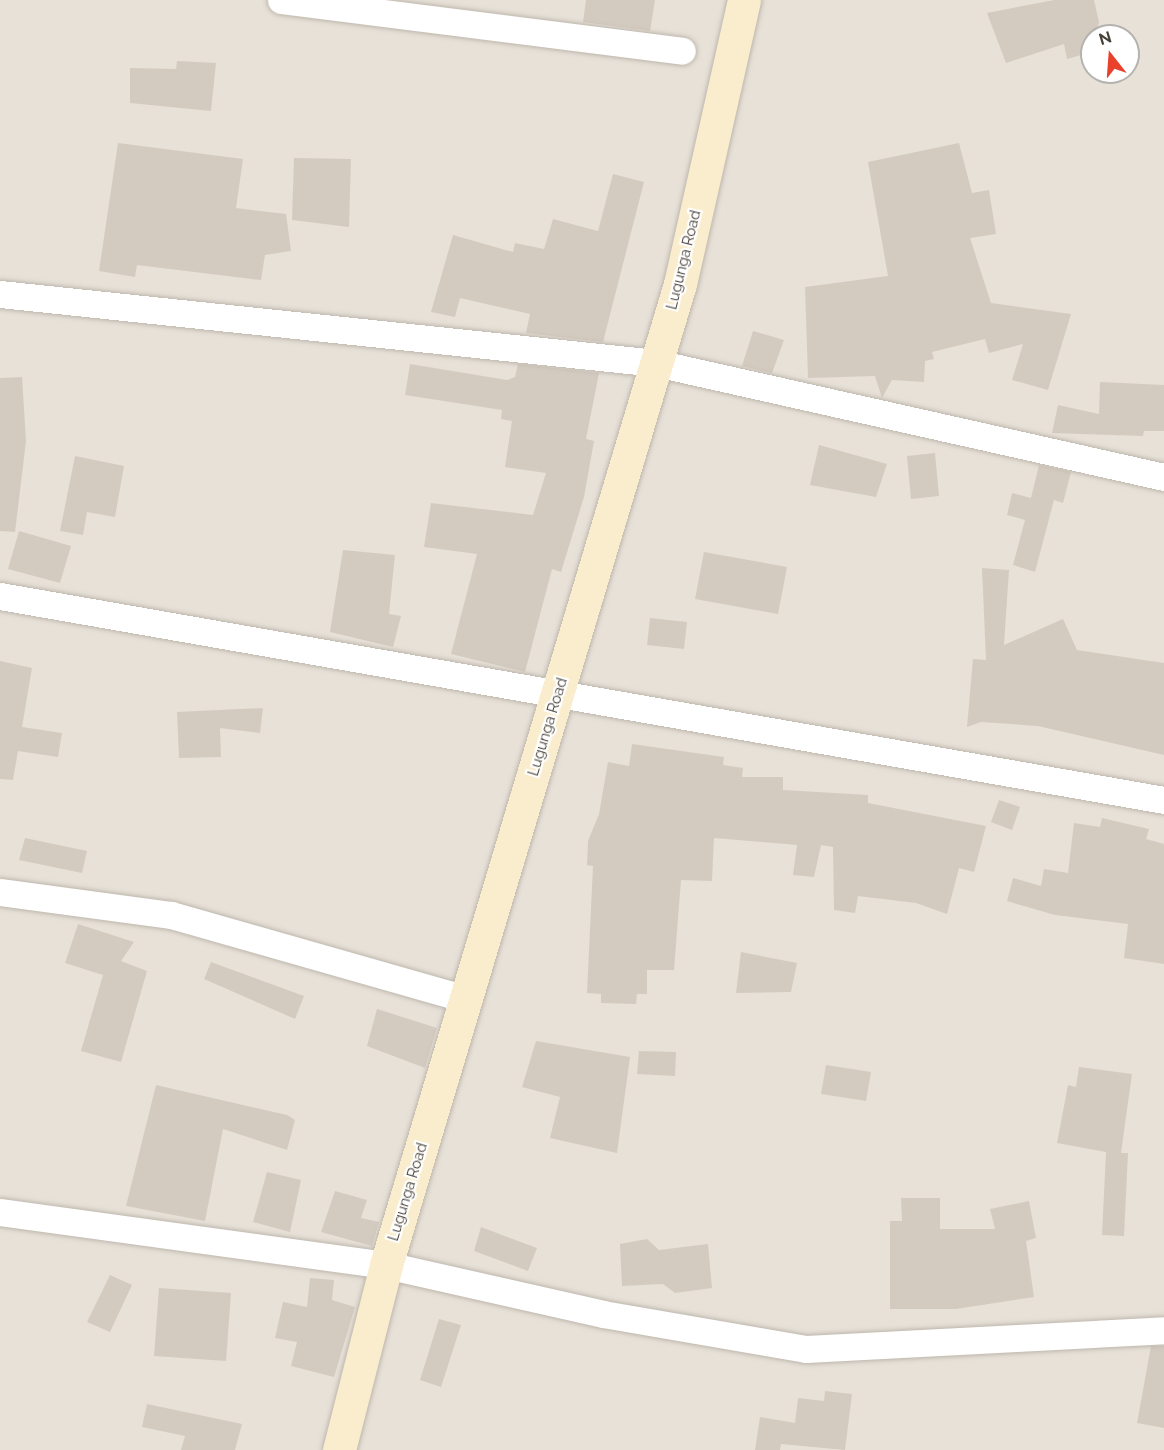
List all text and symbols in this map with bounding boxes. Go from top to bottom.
north arrow [1080,24,1140,84]
text: N [1097,27,1114,49]
street label: Lugunga Road [663,208,705,312]
street label: Lugunga Road [525,676,571,778]
street label: Lugunga Road [385,1141,431,1243]

